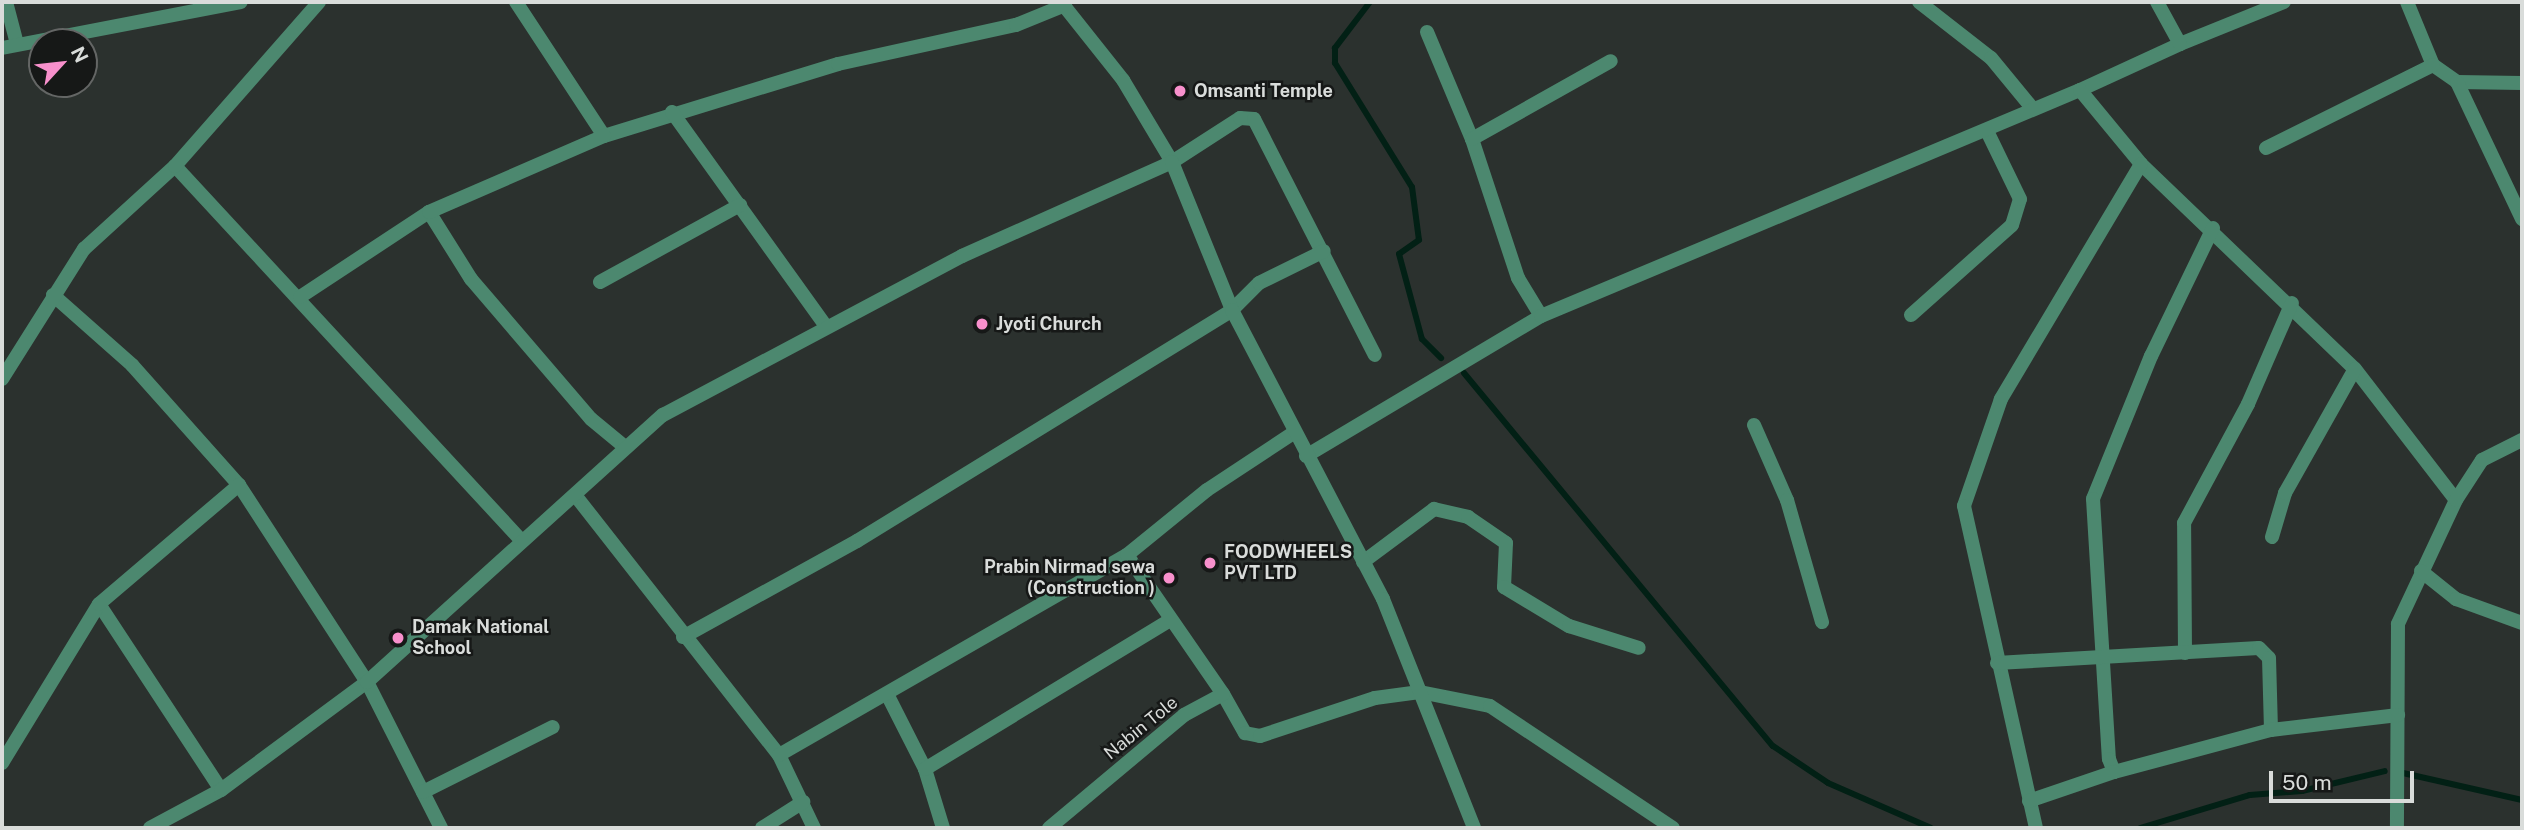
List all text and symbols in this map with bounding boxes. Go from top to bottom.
north arrow [28,28,98,98]
text: N [67,43,93,66]
place label: Omsanti Temple [1194,80,1333,102]
marker: Omsanti Temple [1172,83,1188,99]
place label: Jyoti Church [996,313,1102,335]
marker: Jyoti Church [974,316,990,332]
place label: FOODWHEELS PVT LTD [1224,542,1352,584]
marker: FOODWHEELS PVT LTD [1202,555,1218,571]
place label: Prabin Nirmad sewa (Construction ) [984,557,1155,600]
marker: Prabin Nirmad sewa (Construction ) [1161,570,1177,586]
place label: Damak National School [412,617,549,660]
marker: Damak National School [390,630,406,646]
street label: Nabin Tole [1100,692,1182,764]
scale bar [2272,756,2417,800]
text: 50 m [2282,770,2332,795]

